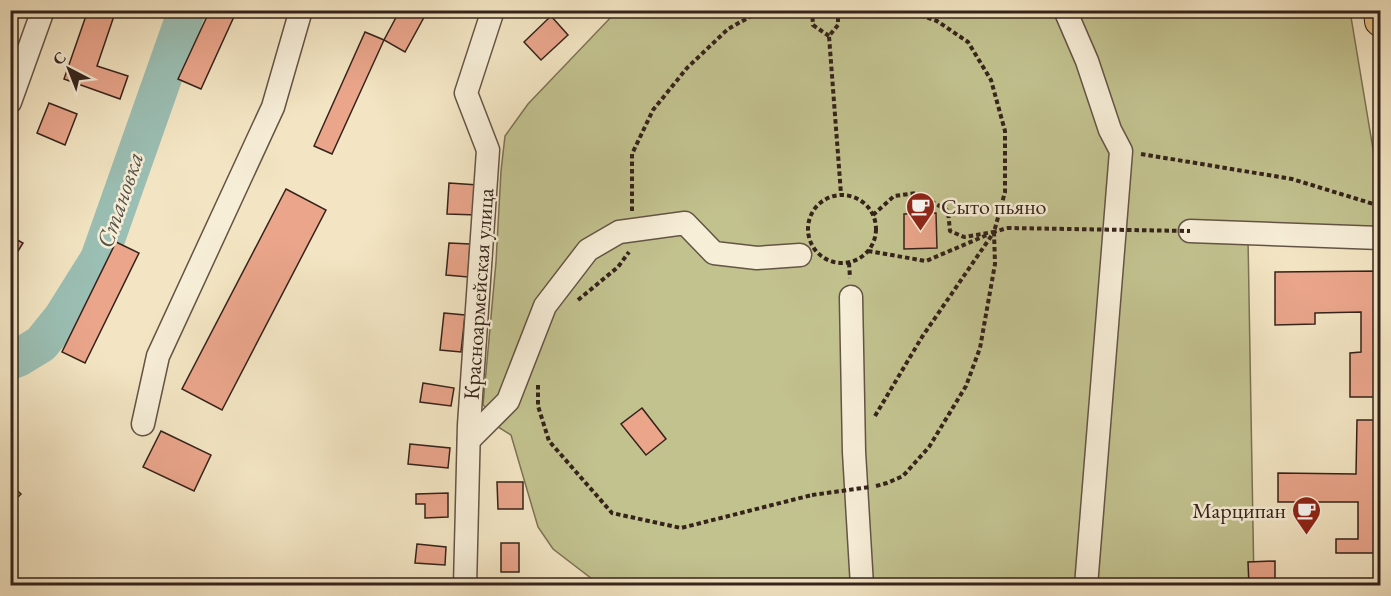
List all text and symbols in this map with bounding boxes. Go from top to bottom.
north arrow [39,39,99,99]
text: С [48,47,71,70]
water label: Становка [89,148,150,252]
street label: Красноармейская улица [457,187,500,401]
cafe icon: Сыто пьяно [904,190,936,232]
place label: Сыто пьяно [941,192,1047,221]
cafe icon: Марципан [1291,494,1323,536]
place label: Марципан [1192,496,1286,525]

